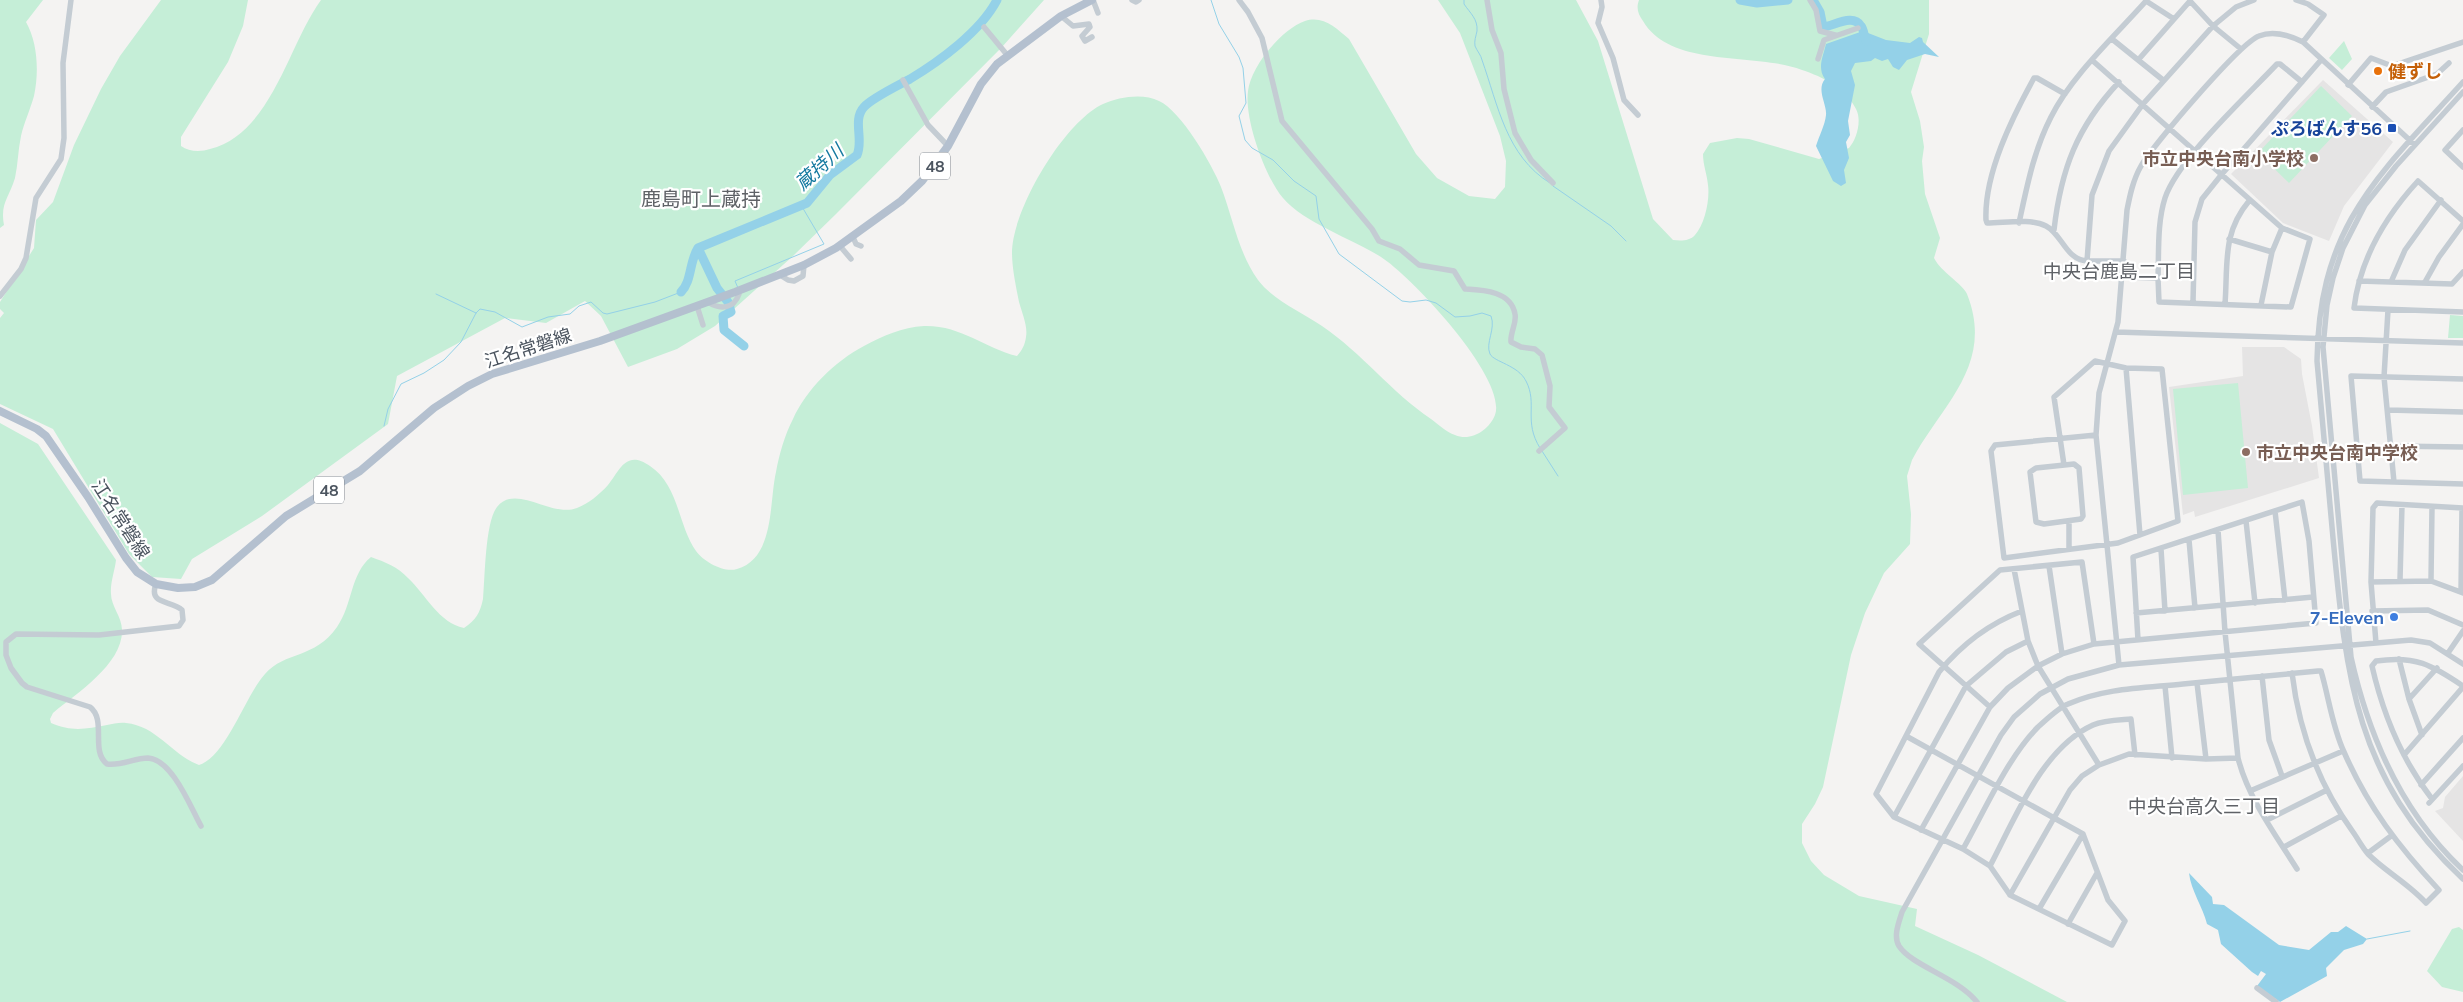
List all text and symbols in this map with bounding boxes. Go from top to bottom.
place label: 健ずし [2388,60,2442,83]
marker: 健ずし [2372,65,2384,77]
place label: ぷろばんす56 [2271,117,2382,140]
marker: ぷろばんす56 [2386,122,2398,134]
water label: 蔵持川 [790,138,850,195]
place label: 市立中央台南小学校 [2142,147,2304,170]
marker: 市立中央台南小学校 [2308,152,2320,164]
road number: 48 [920,153,950,180]
district label: 鹿島町上蔵持 [641,186,761,211]
district label: 中央台鹿島二丁目 [2043,259,2195,283]
street label: 江名常磐線 [482,323,574,373]
place label: 市立中央台南中学校 [2256,441,2418,464]
marker: 市立中央台南中学校 [2240,446,2252,458]
street label: 江名常磐線 [87,475,155,563]
road number: 48 [314,476,344,504]
place label: 7-Eleven [2310,606,2384,629]
marker: 7-Eleven [2388,611,2400,623]
district label: 中央台高久三丁目 [2128,794,2280,818]

